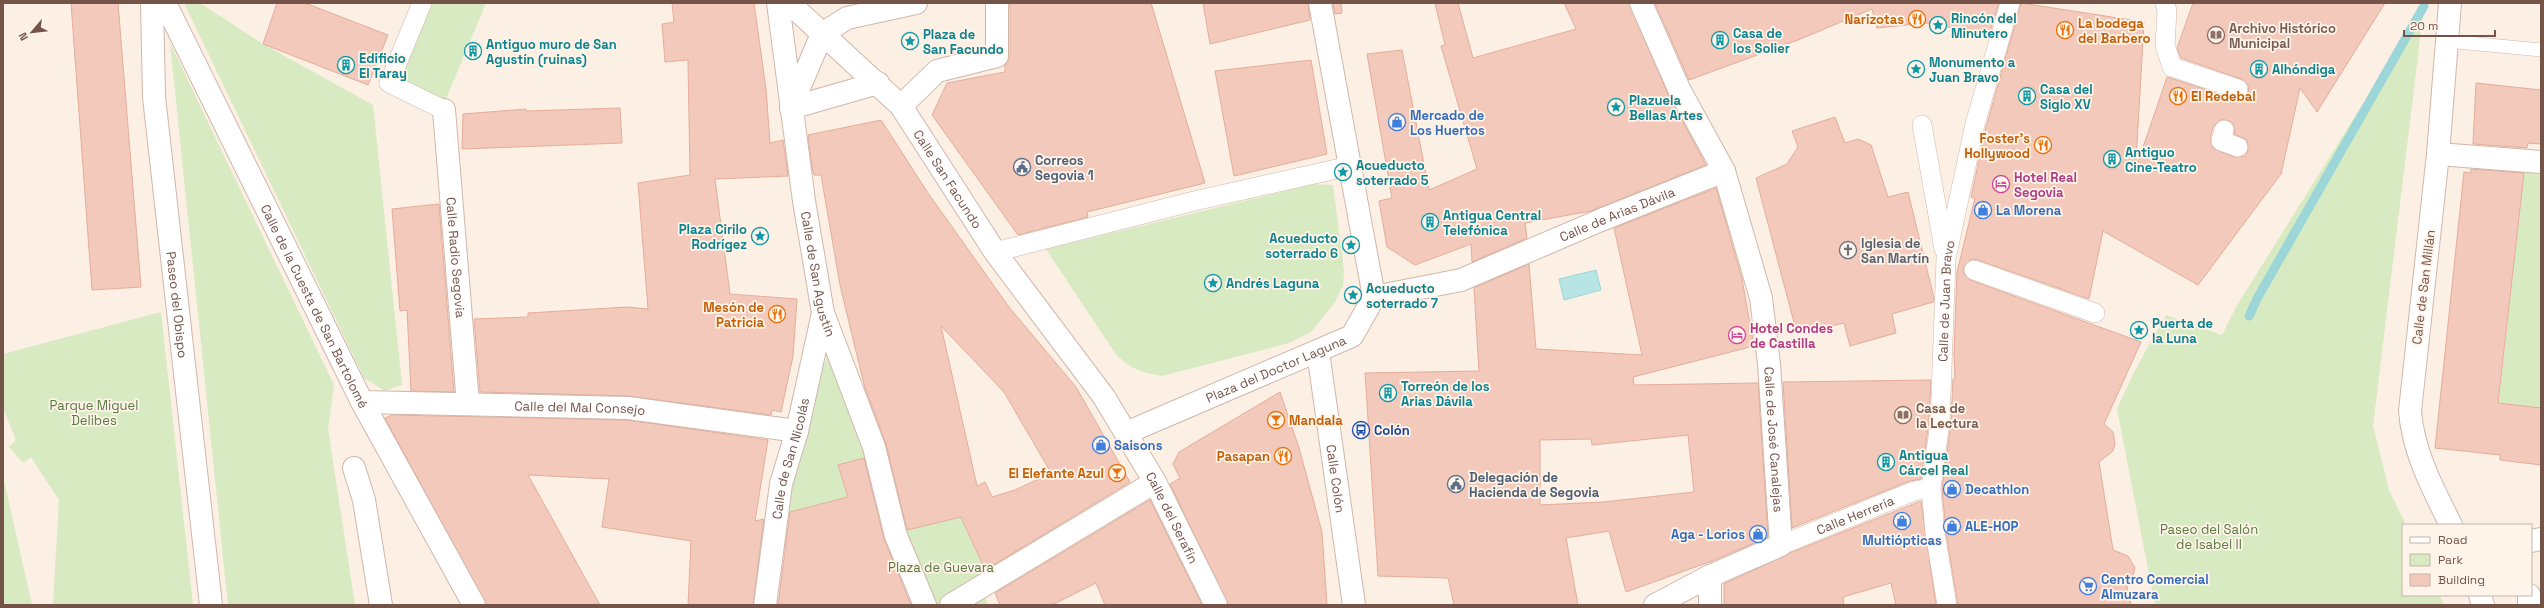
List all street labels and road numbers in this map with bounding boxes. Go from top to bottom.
street label: Calle San Facundo [909,127,986,232]
street label: Calle de Arias Dávila [1557,183,1678,246]
street label: Calle Radio Segovia [442,196,469,319]
street label: Calle de la Cuesta de San Bartolomé [257,202,372,411]
street label: Calle de San Agustín [797,210,839,339]
street label: Calle de San Millán [2408,229,2439,345]
street label: Calle de Juan Bravo [1934,239,1959,362]
street label: Paseo del Obispo [162,251,191,359]
street label: Plaza del Doctor Laguna [1203,331,1349,407]
street label: Calle de José Canalejas [1760,366,1787,513]
street label: Calle de San Nicolás [768,396,813,520]
street label: Calle del Mal Consejo [514,397,647,419]
street label: Calle Colón [1322,443,1349,514]
street label: Calle del Serafín [1142,469,1202,566]
street label: Calle Herrería [1814,492,1897,539]

